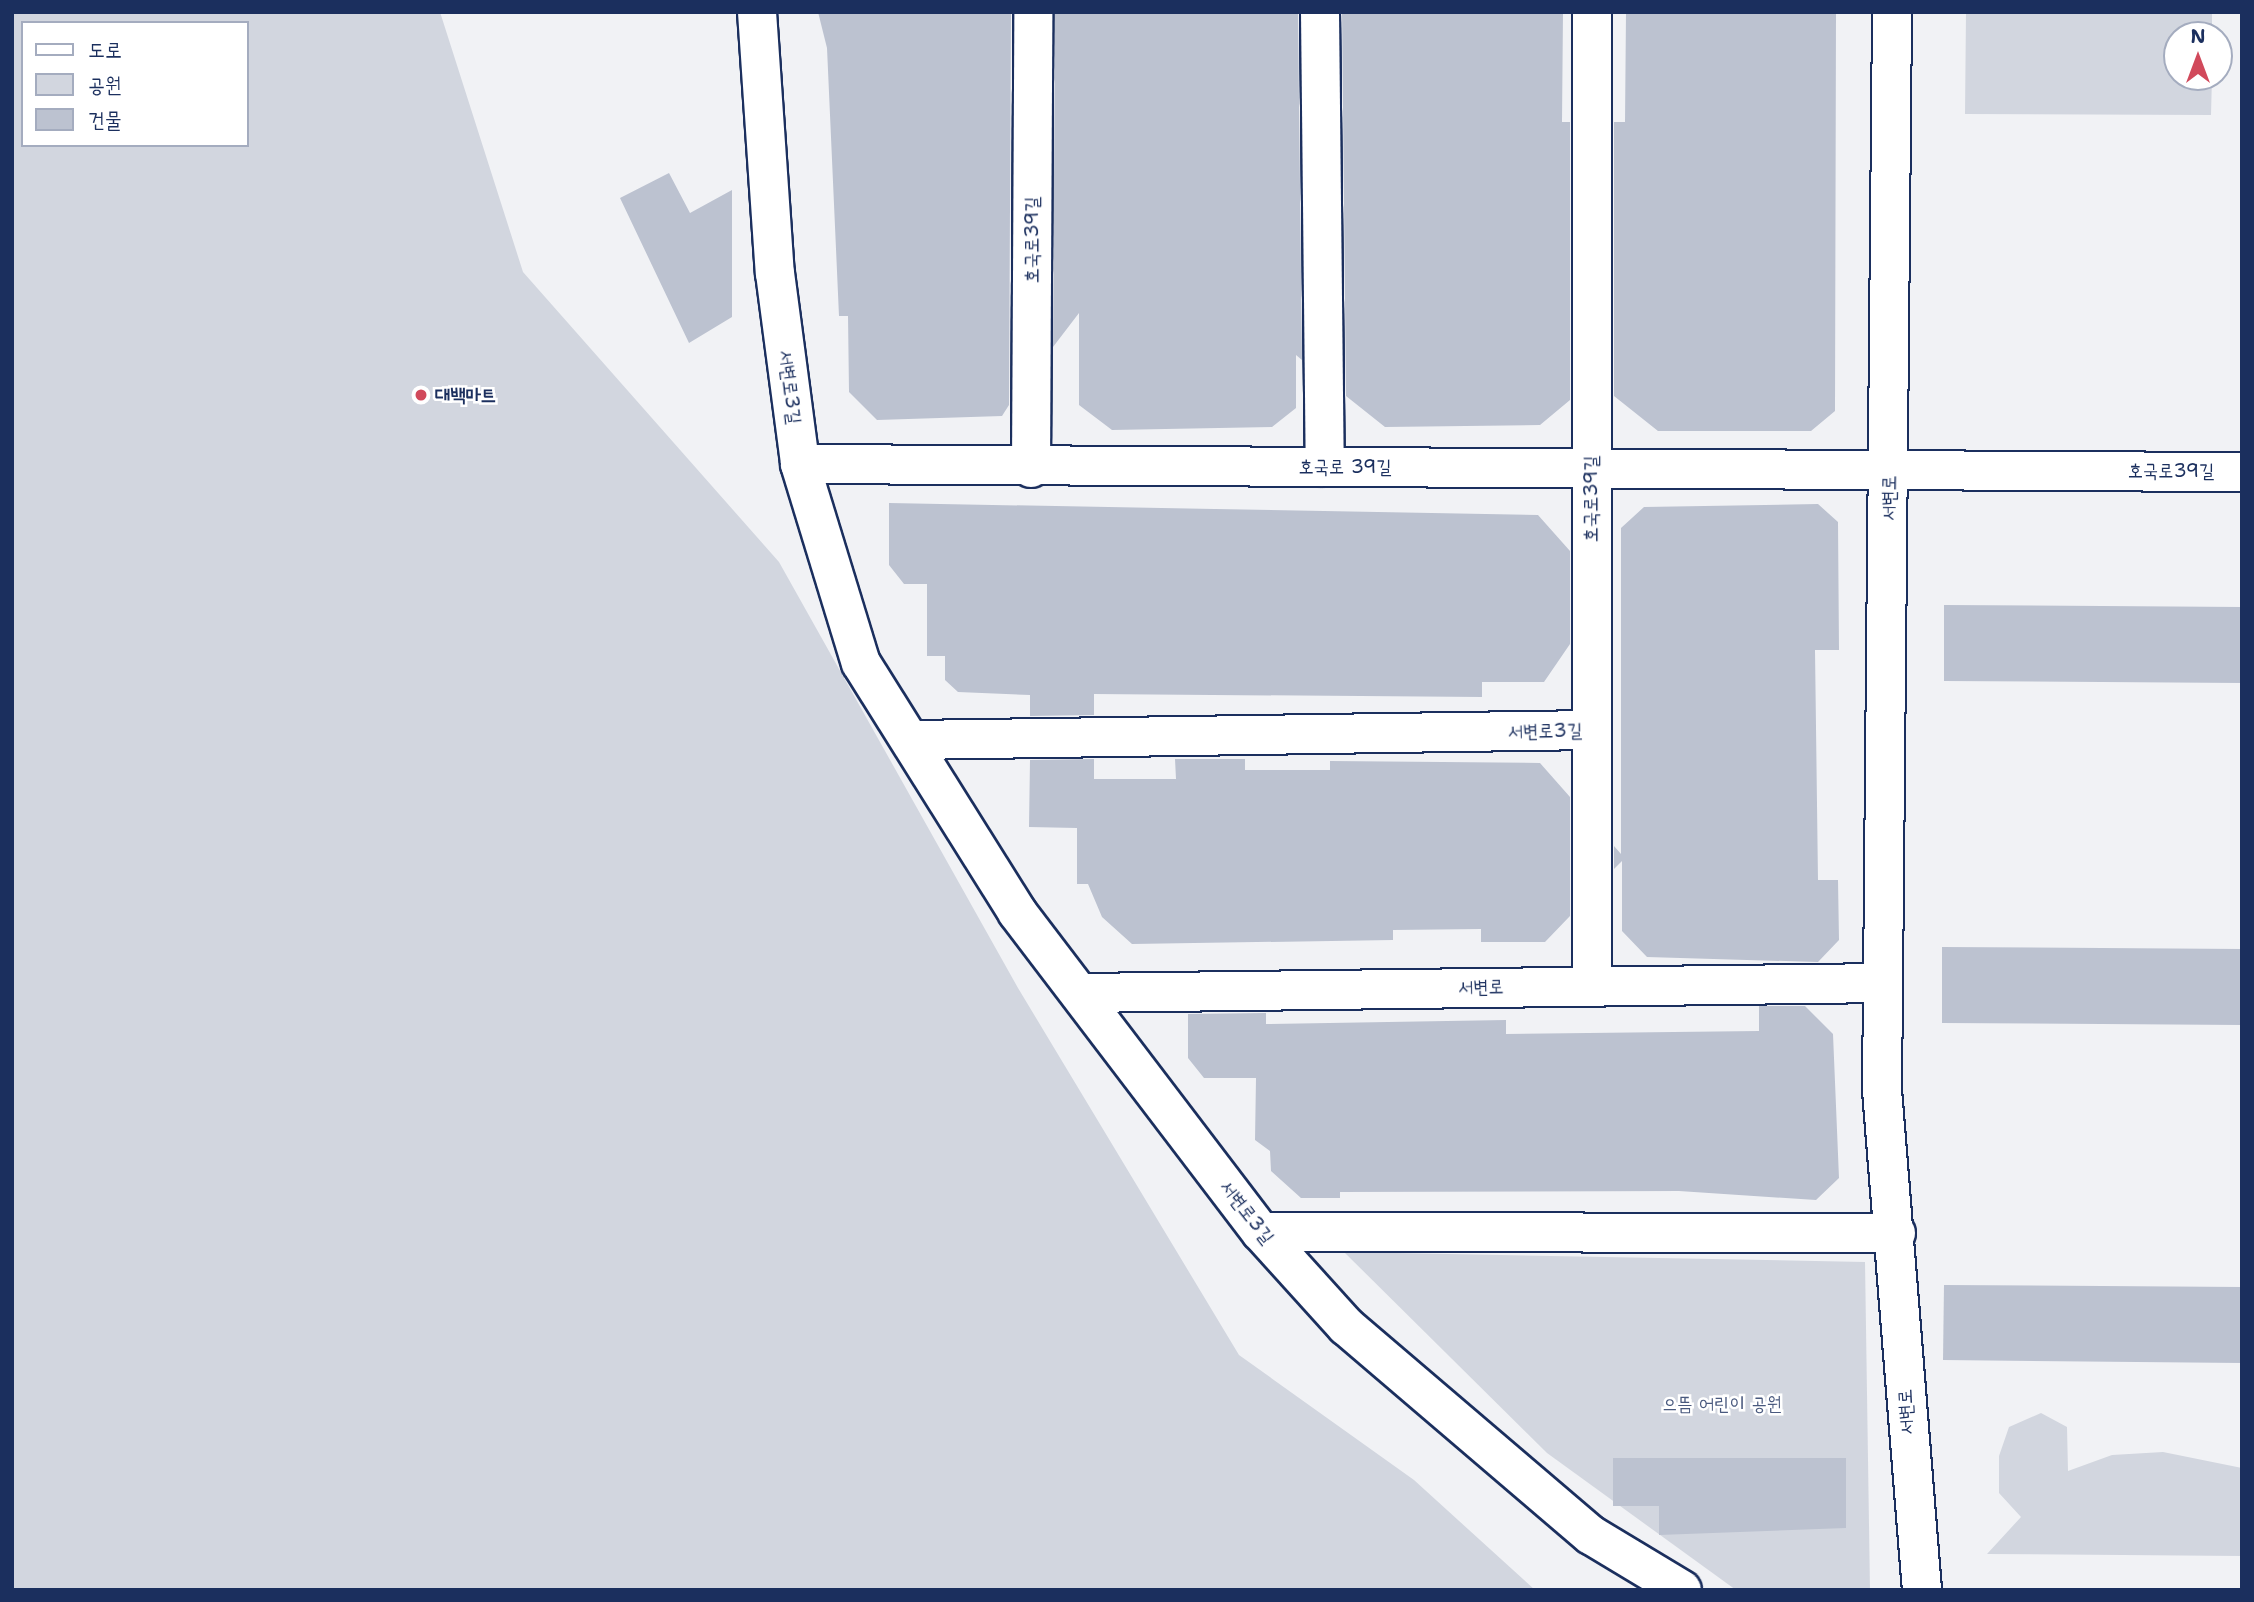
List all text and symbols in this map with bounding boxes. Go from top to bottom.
legend [21,21,248,147]
north arrow [2163,21,2233,91]
text: N [2190,24,2206,49]
text: 도로 [88,36,122,64]
text: 공원 [88,71,122,99]
text: 건물 [88,106,122,134]
street label: 호국로39길 [1021,197,1043,283]
street label: 서변로3길 [774,349,806,425]
place label: 대백마트 [435,384,496,406]
marker: 대백마트 [413,387,429,403]
street label: 호국로 39길 [1298,456,1392,478]
street label: 호국로39길 [1580,456,1602,542]
street label: 호국로39길 [2128,460,2214,482]
street label: 서변로 [1877,475,1901,521]
street label: 서변로3길 [1508,719,1582,743]
street label: 서변로 [1458,975,1504,999]
street label: 서변로3길 [1215,1176,1279,1248]
street label: 서변로 [1893,1389,1919,1435]
park label: 으뜸 어린이 공원 [1662,1393,1782,1415]

